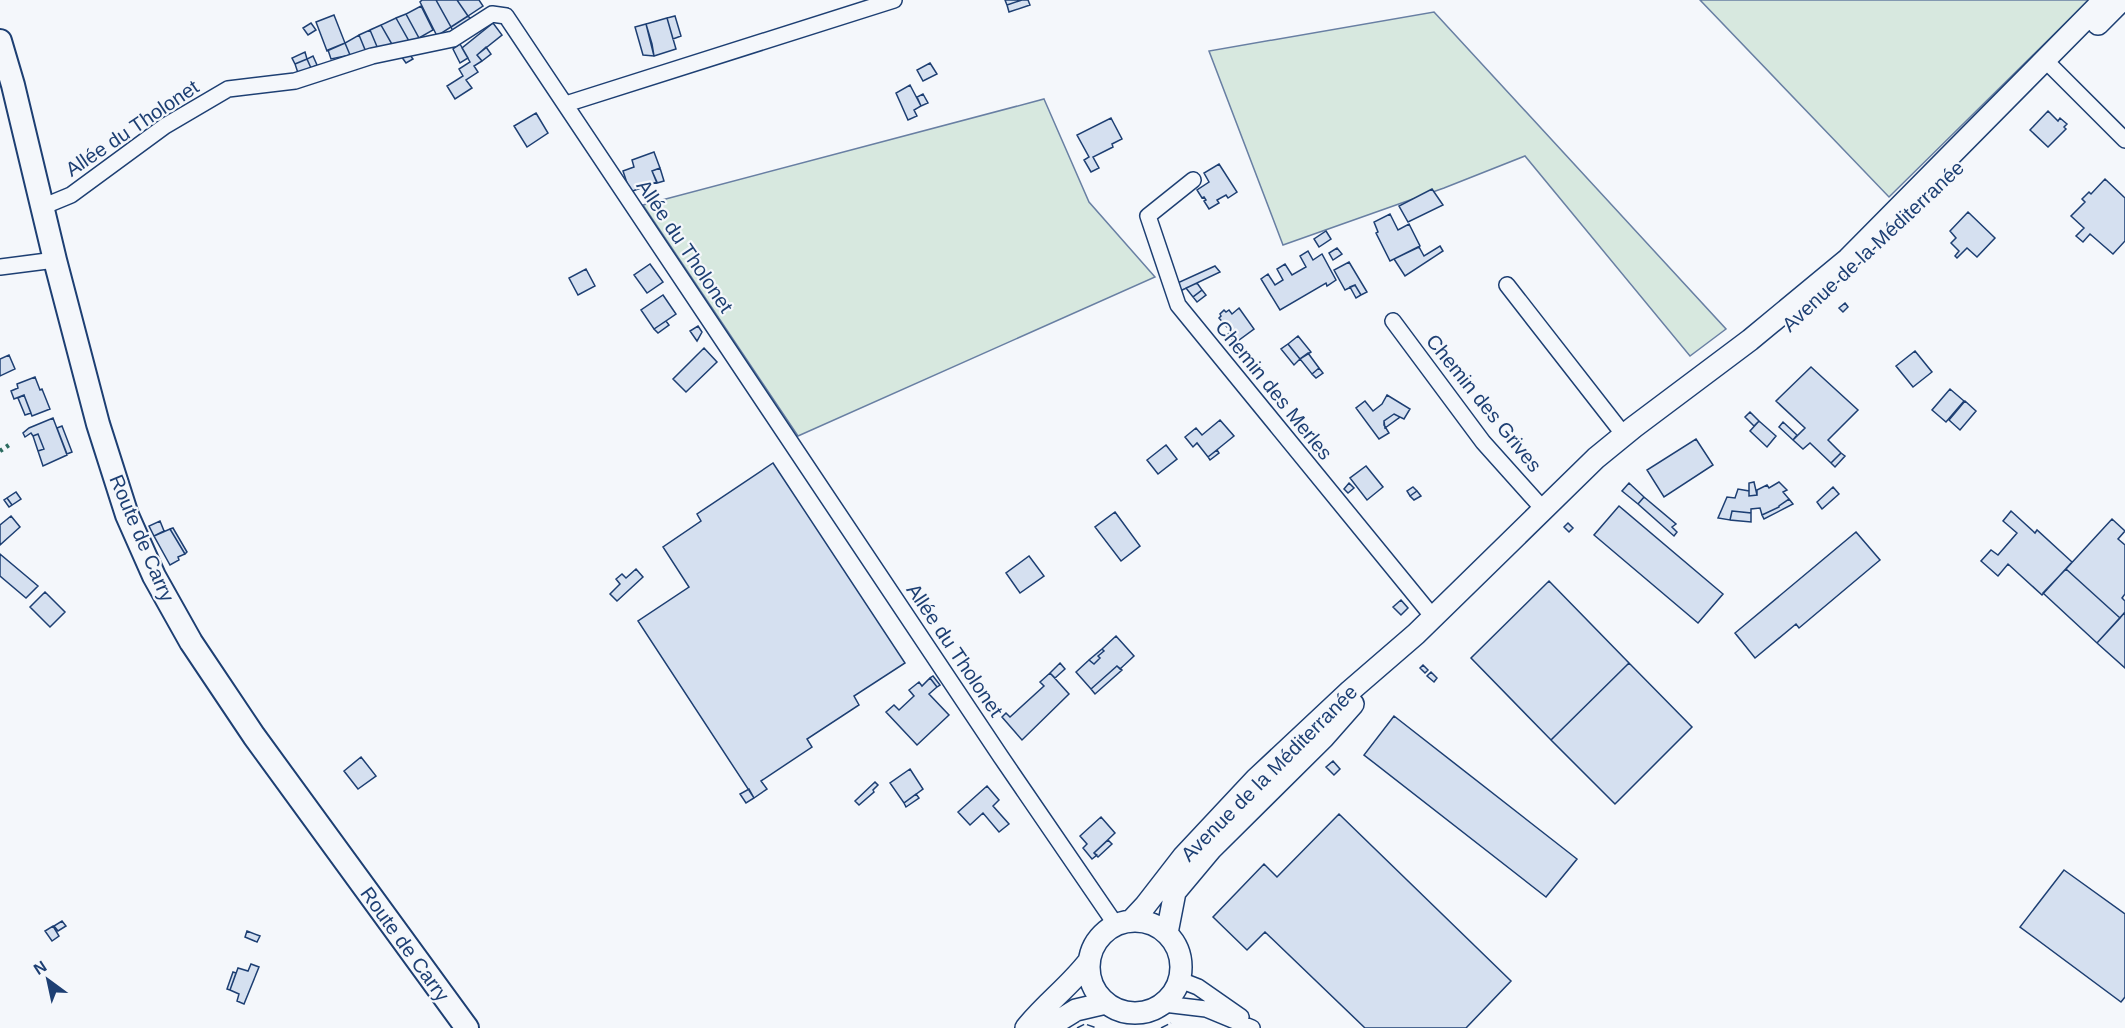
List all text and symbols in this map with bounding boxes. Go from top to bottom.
street label: Allée du Tholonet [61,75,203,181]
street label: Avenue de la Méditerranée [1778,156,1968,336]
street label: Allée du Tholonet [632,175,738,317]
street label: Chemin des Merles [1211,316,1337,464]
street label: Chemin des Grives [1422,330,1546,476]
street label: Route de Carry [105,471,179,605]
street label: Allée du Tholonet [902,579,1008,721]
street label: Avenue de la Méditerranée [1176,680,1362,866]
street label: Route de Carry [356,883,454,1005]
north arrow [18,950,78,1010]
text: N [31,958,50,978]

